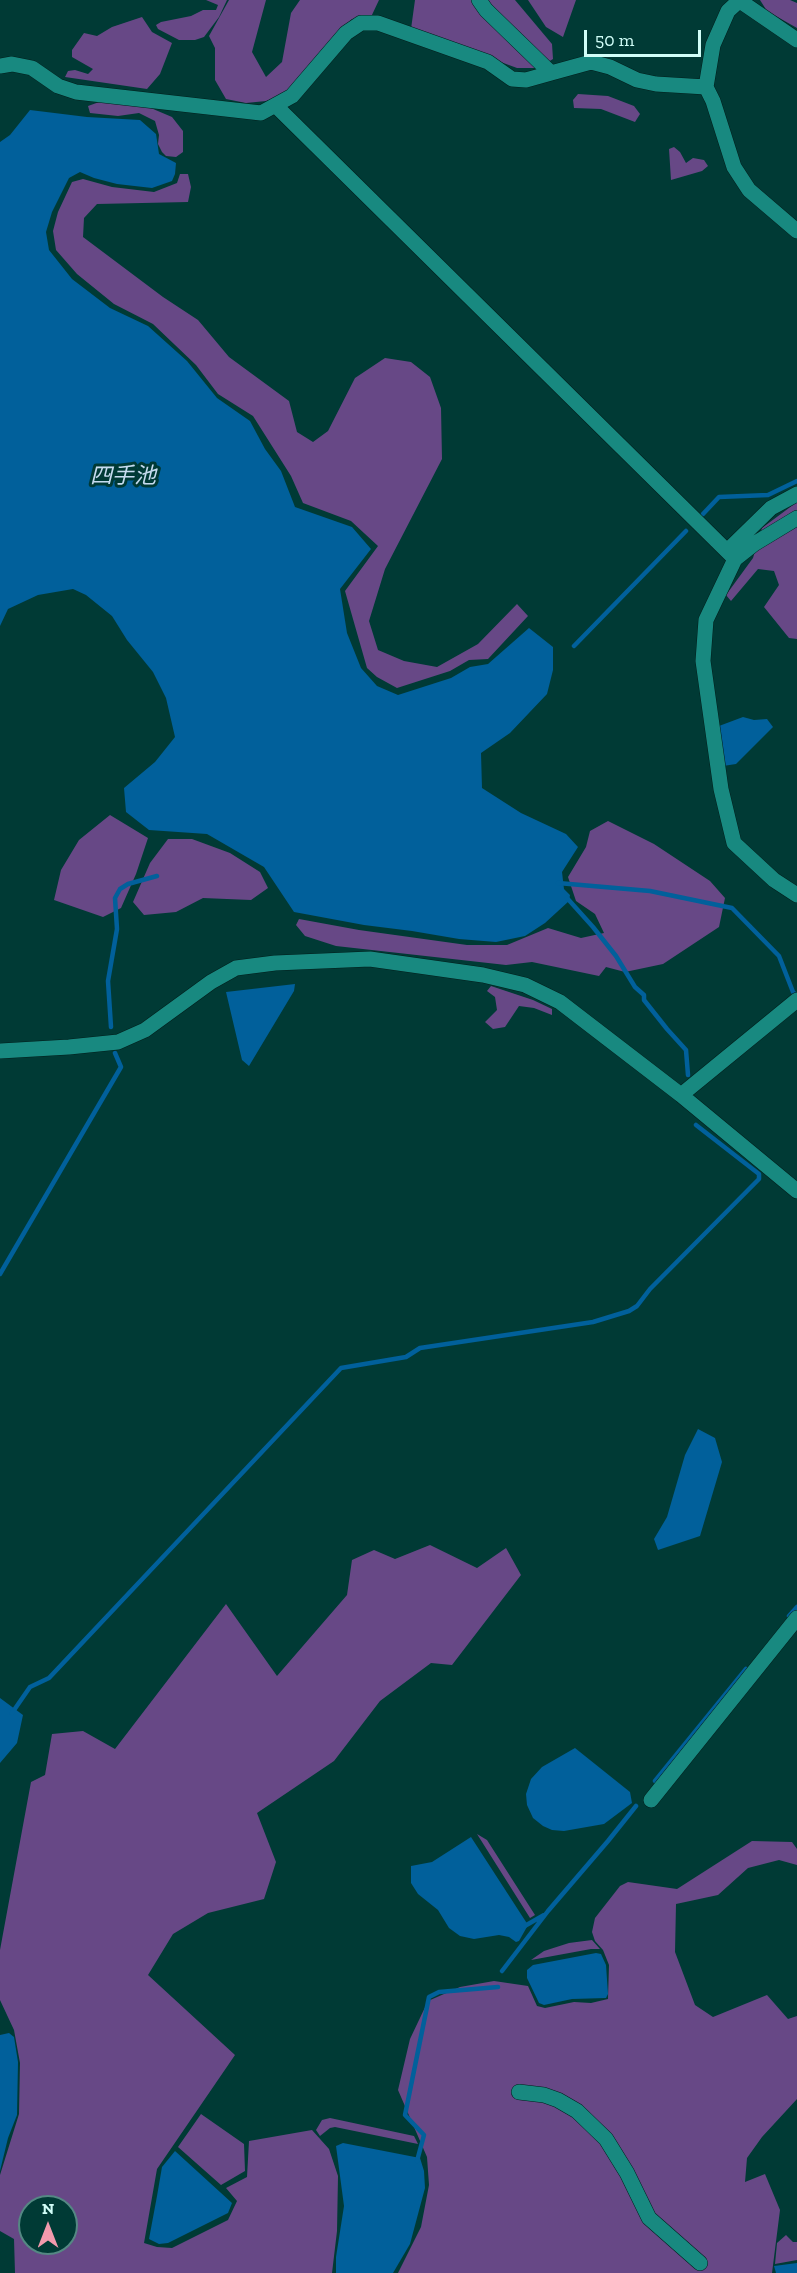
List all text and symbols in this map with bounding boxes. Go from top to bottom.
scale bar [587,18,704,56]
text: 50 m [595,29,634,51]
water label: 四手池 [90,464,156,490]
north arrow [18,2195,78,2255]
text: N [42,2199,54,2218]

